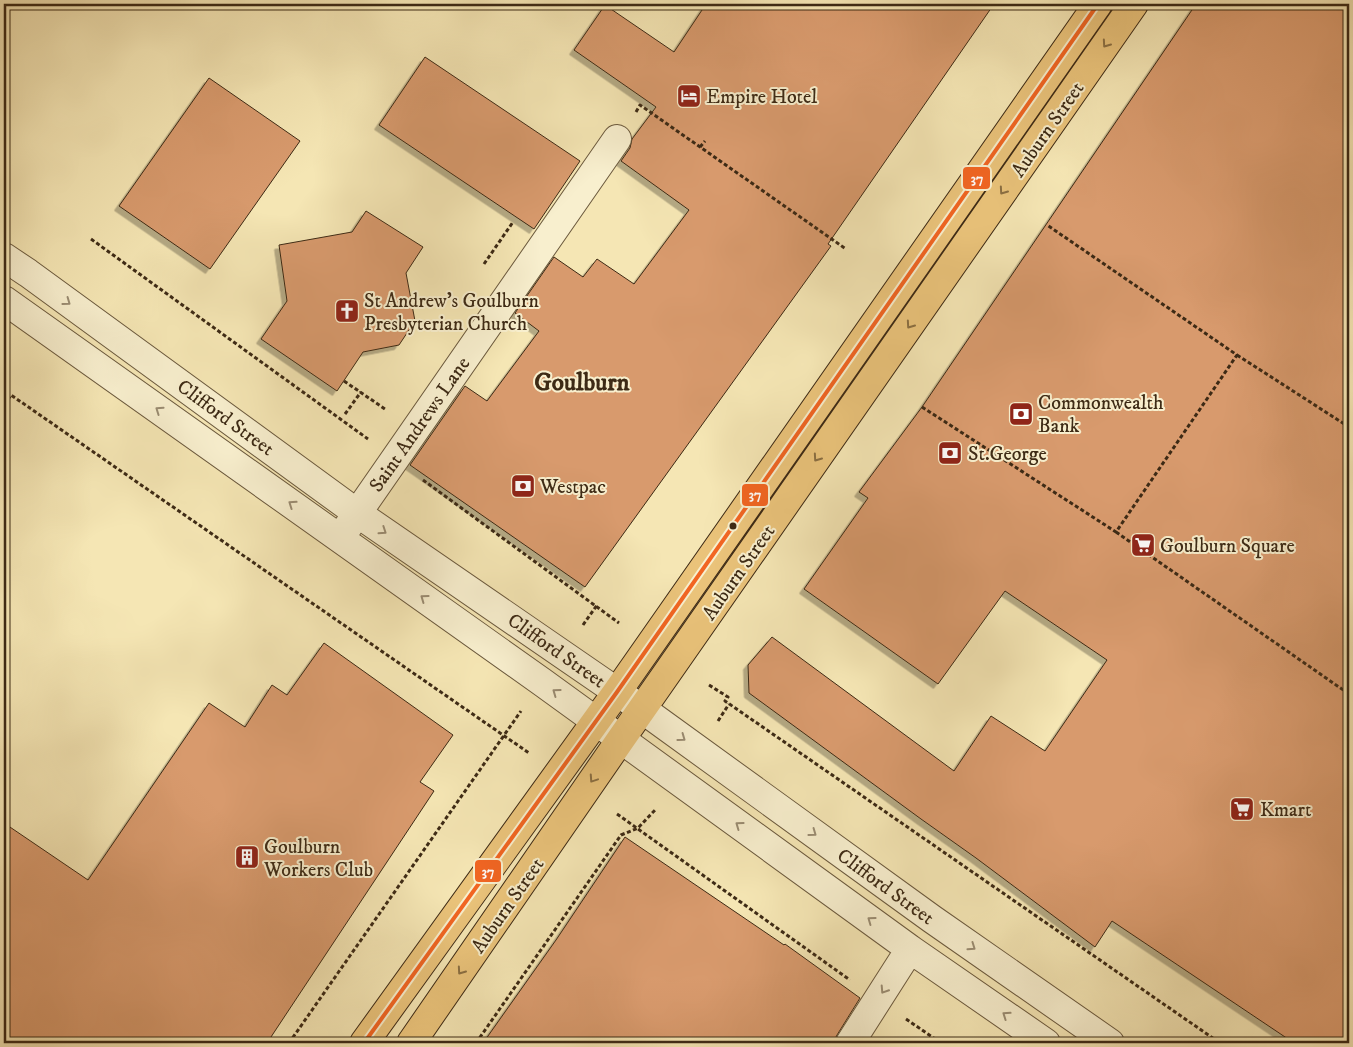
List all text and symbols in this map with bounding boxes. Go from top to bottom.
one-way arrow [1103,38,1112,48]
street label: Auburn Street [1006,77,1090,182]
hotel icon: Empire Hotel [676,83,702,109]
place label: Empire Hotel [706,85,817,110]
line badge: 37 [962,166,991,190]
text: 37 [971,170,983,188]
one-way arrow [1000,186,1009,195]
place label: St Andrew's Goulburn Presbyterian Church [364,289,539,337]
one-way arrow [61,296,71,305]
church icon: St Andrew's Goulburn Presbyterian Church [334,298,360,324]
one-way arrow [907,319,916,328]
street label: Saint Andrews Lane [364,352,476,497]
district label: Goulburn [534,367,631,398]
street label: Clifford Street [172,375,279,462]
place label: Commonwealth Bank [1038,391,1164,439]
bank icon: Commonwealth Bank [1008,401,1034,427]
one-way arrow [155,407,165,416]
bank icon: St.George [937,440,963,466]
place label: St.George [968,442,1047,467]
one-way arrow [814,452,823,462]
bank icon: Westpac [510,473,536,499]
place label: Westpac [539,475,606,500]
line badge: 37 [741,483,769,507]
text: 37 [749,486,761,504]
one-way arrow [289,501,298,509]
street label: Auburn Street [697,520,781,625]
unlabelled marker [728,521,738,531]
one-way arrow [377,525,387,534]
supermarket icon: Goulburn Square [1130,532,1156,558]
place label: Goulburn Square [1160,534,1295,559]
one-way arrow [420,595,430,604]
street label: Clifford Street [502,608,610,694]
one-way arrow [552,689,562,698]
one-way arrow [676,732,686,741]
one-way arrow [590,773,599,783]
supermarket icon: Kmart [1229,796,1255,822]
place label: Kmart [1260,798,1311,823]
one-way arrow [735,822,745,831]
one-way arrow [807,827,817,836]
place label: Goulburn Workers Club [263,835,373,883]
building icon: Goulburn Workers Club [234,844,260,870]
street label: Clifford Street [832,844,939,931]
street label: Auburn Street [466,853,550,958]
line badge: 37 [474,859,502,883]
text: 37 [482,863,494,881]
one-way arrow [867,917,877,926]
one-way arrow [966,941,975,950]
one-way arrow [458,965,467,974]
one-way arrow [881,984,890,994]
one-way arrow [1002,1012,1012,1021]

